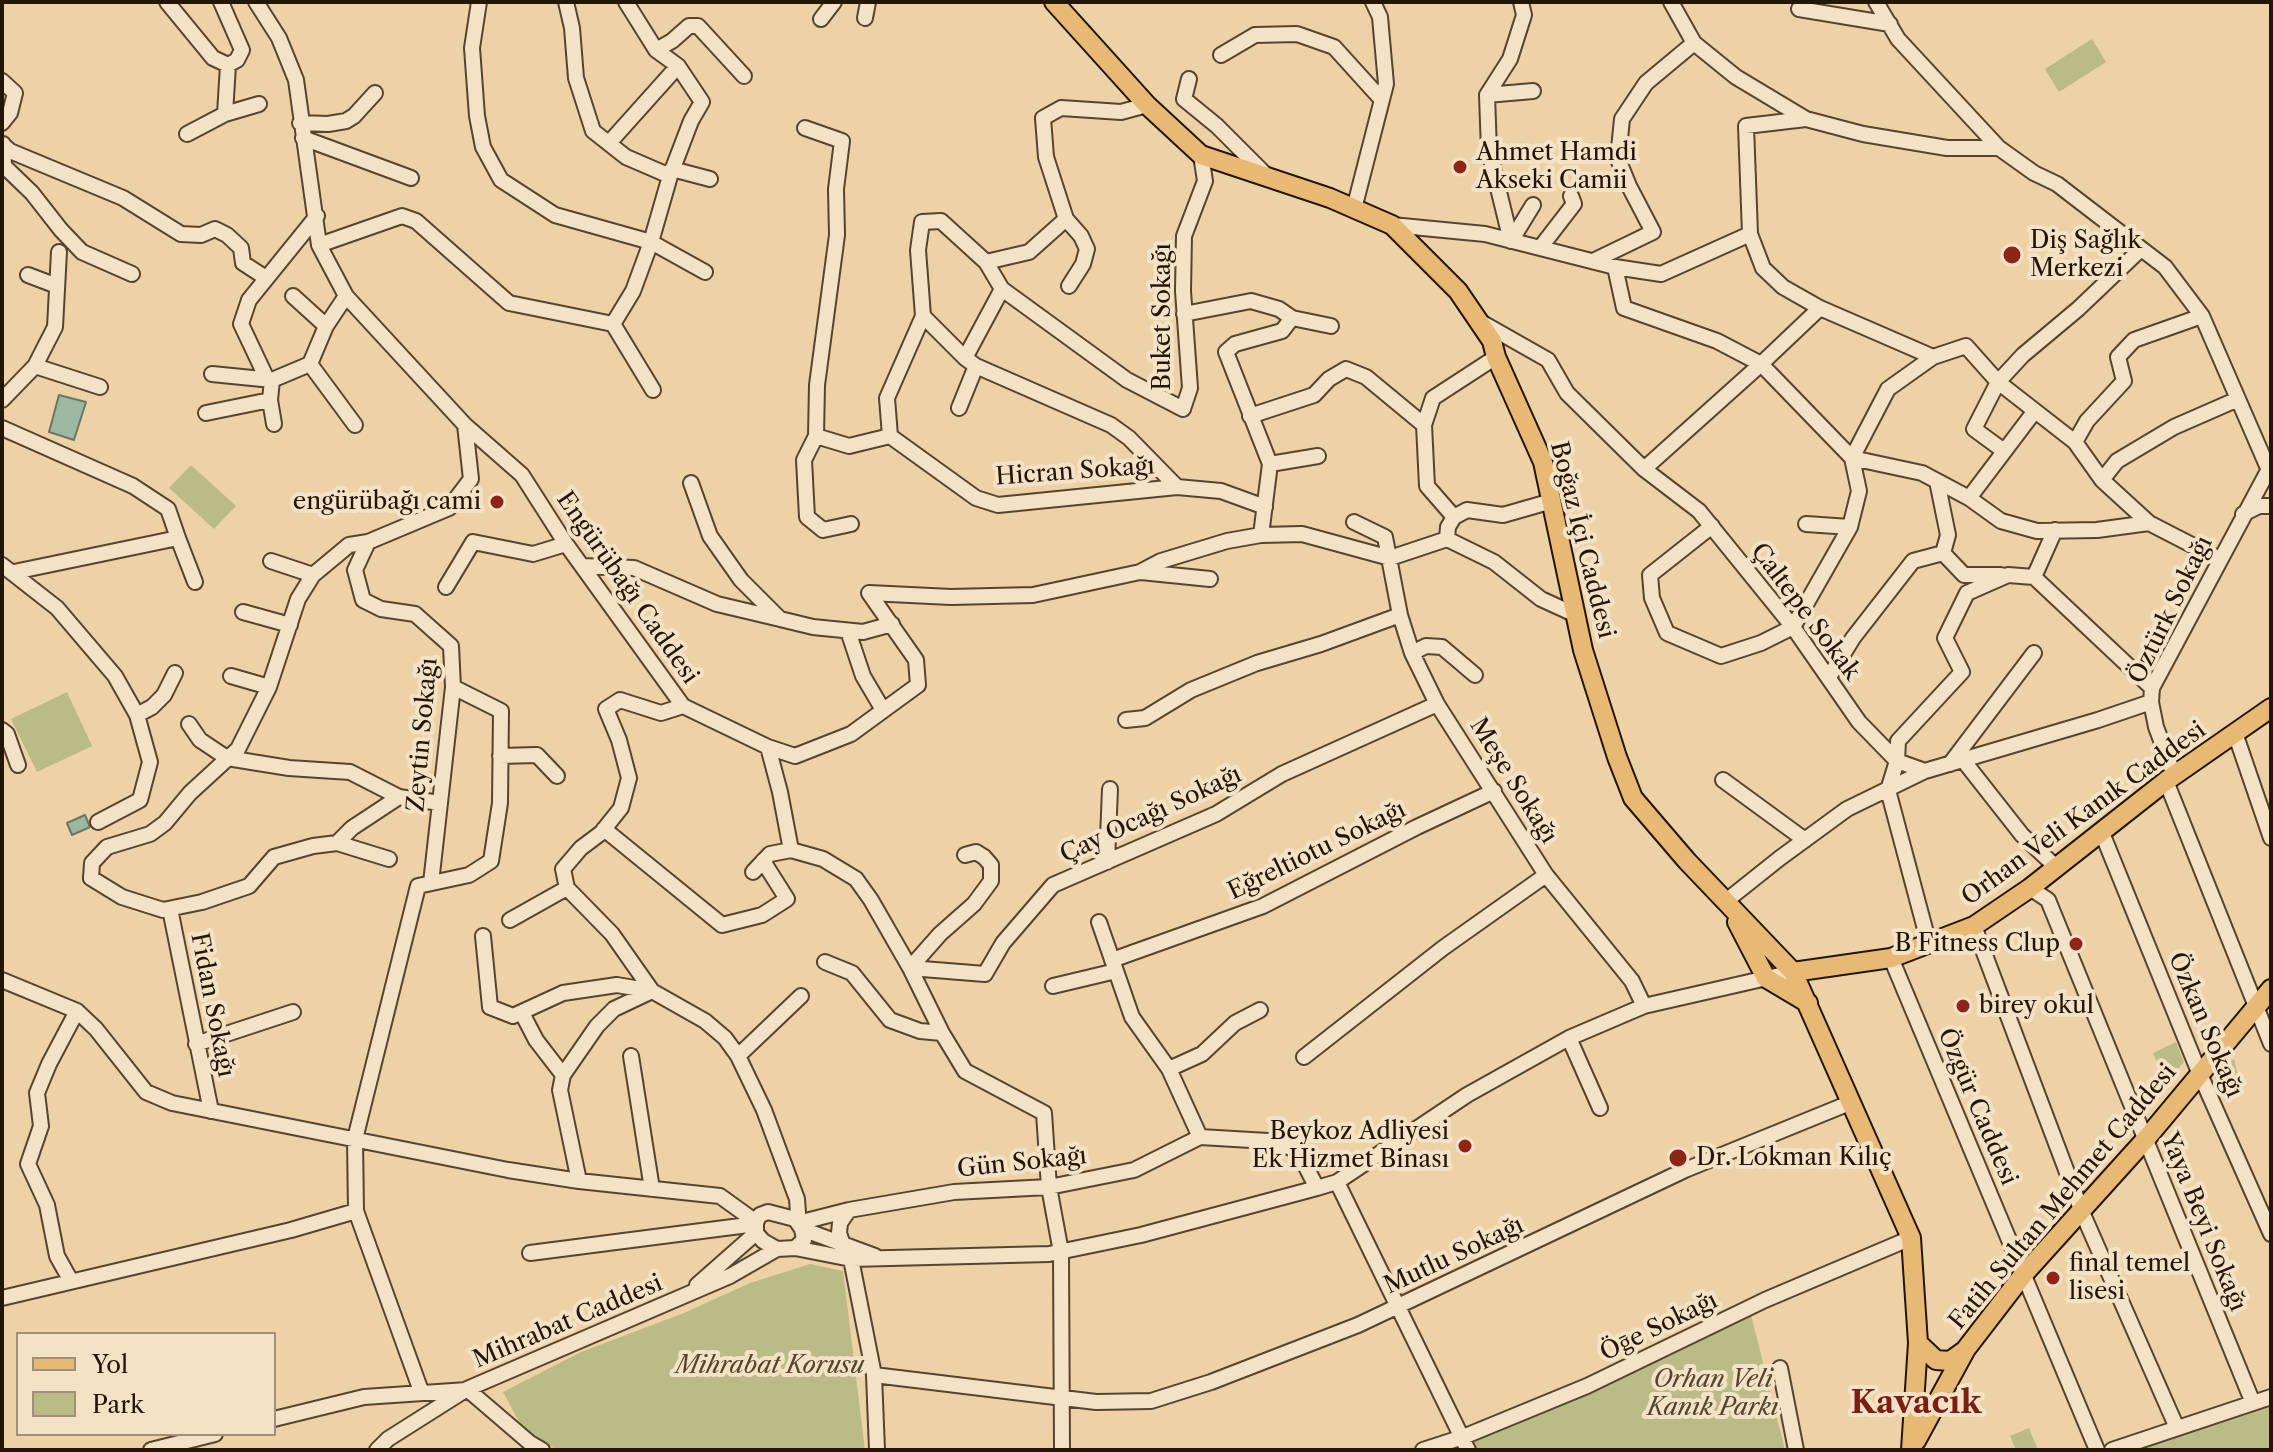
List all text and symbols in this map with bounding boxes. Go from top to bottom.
place label: Ahmet Hamdi Akseki Camii [1476,139,1637,195]
marker: Ahmet Hamdi Akseki Camii [1451,158,1469,176]
place label: Diş Sağlık Merkezi [2030,227,2141,283]
street label: Buket Sokağı [1149,243,1177,391]
marker: Diş Sağlık Merkezi [2001,244,2023,266]
street label: Boğaz İçi Caddesi [1544,439,1620,641]
street label: Hicran Sokağı [994,452,1156,492]
street label: Engürübağı Caddesi [550,486,704,690]
place label: engürübağı cami [293,488,481,516]
marker: engürübağı cami [488,493,506,511]
street label: Öztürk Sokağı [2123,532,2219,688]
street label: Çaltepe Sokak [1744,538,1866,686]
street label: Zeytin Sokağı [402,657,444,813]
street label: Meşe Sokağı [1463,713,1563,849]
street label: Orhan Veli Kanık Caddesi [1957,716,2211,912]
street label: Çay Ocağı Sokağı [1056,760,1246,870]
street label: Eğreltiotu Sokağı [1223,795,1411,907]
street label: Fidan Sokağı [184,930,240,1080]
place label: B Fitness Clup [1895,930,2060,958]
marker: B Fitness Clup [2067,935,2085,953]
street label: Özkan Sokağı [2162,948,2248,1102]
place label: birey okul [1979,992,2094,1020]
marker: birey okul [1954,997,1972,1015]
street label: Özgür Caddesi [1931,1024,2023,1190]
street label: Fatih Sultan Mehmet Caddesi [1943,1058,2183,1336]
place label: Beykoz Adliyesi Ek Hizmet Binası [1252,1118,1449,1174]
street label: Yaya Beyi Sokağı [2154,1128,2252,1316]
marker: Beykoz Adliyesi Ek Hizmet Binası [1456,1137,1474,1155]
street label: Gün Sokağı [956,1142,1088,1184]
place label: Dr. Lokman Kılıç [1696,1144,1892,1172]
marker: Dr. Lokman Kılıç [1667,1147,1689,1169]
street label: Mutlu Sokağı [1380,1211,1528,1301]
place label: final temel lisesi [2069,1250,2190,1306]
street label: Mihrabat Caddesi [469,1269,667,1375]
marker: final temel lisesi [2044,1269,2062,1287]
street label: Öḡe Sokağı [1596,1286,1722,1368]
legend [16,1332,276,1436]
text: Yol [92,1350,128,1379]
park label: Mihrabat Korusu [676,1352,864,1380]
park label: Orhan Veli Kanık Parkı [1647,1366,1779,1422]
district label: Kavacık [1851,1385,1981,1423]
text: Park [92,1390,144,1419]

